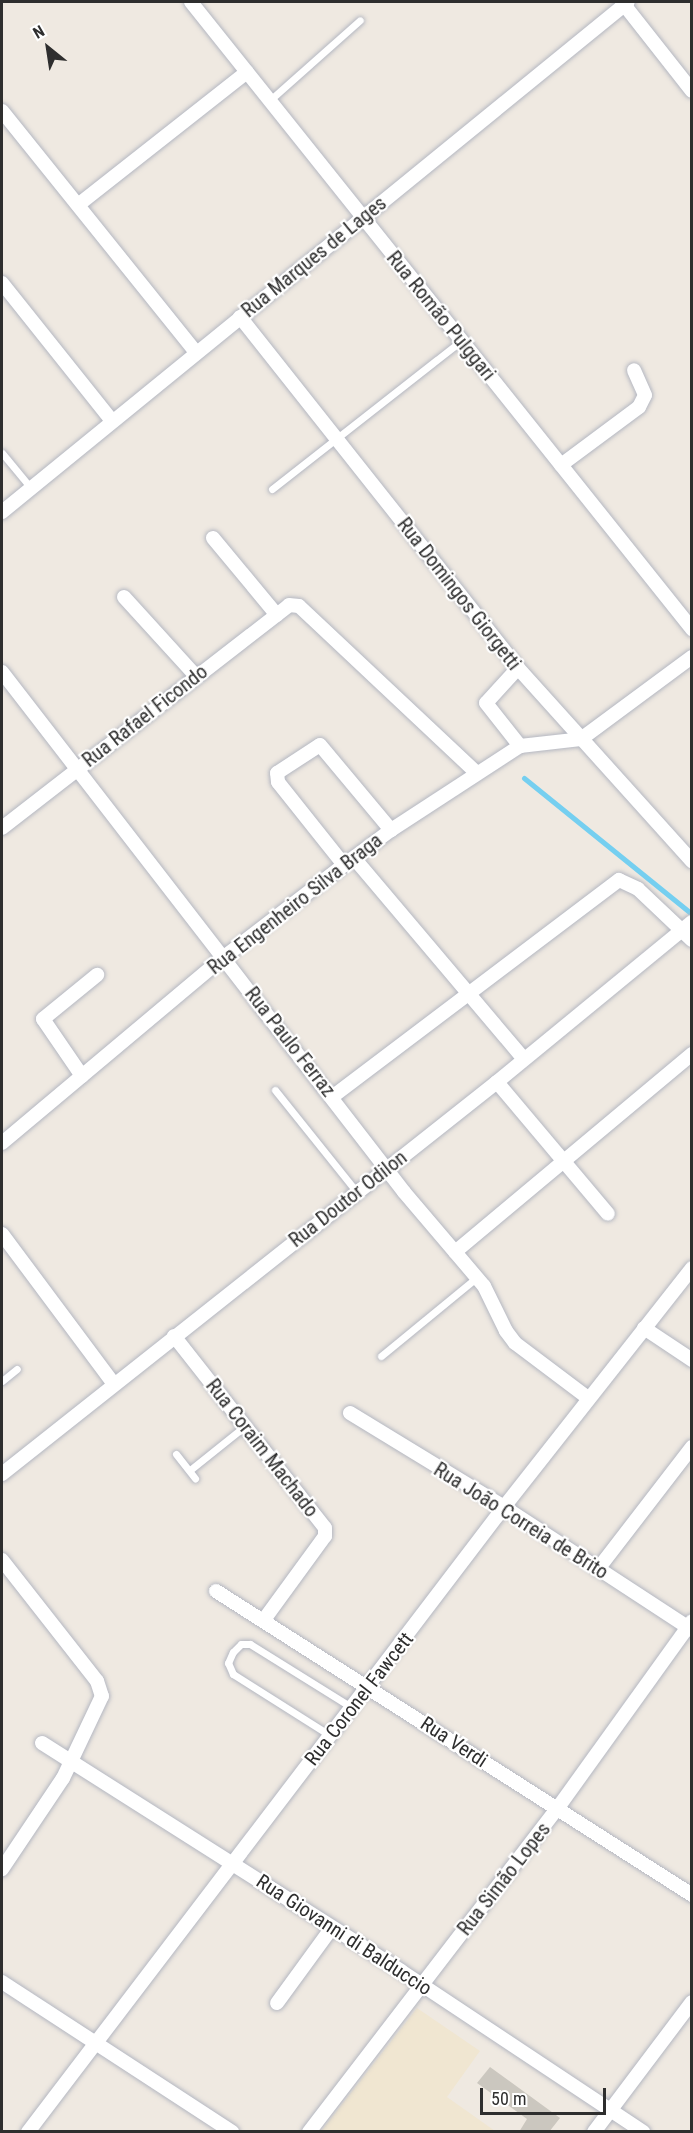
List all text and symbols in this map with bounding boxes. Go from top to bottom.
north arrow [18,18,78,78]
text: N [30,21,48,43]
street label: Rua Marques de Lages [237,191,391,323]
street label: Rua Romão Pulggari [381,246,501,386]
street label: Rua Domingos Giorgetti [392,513,526,675]
street label: Rua Rafael Ficondo [78,660,212,772]
street label: Rua Engenheiro Silva Braga [203,828,387,980]
street label: Rua Paulo Ferraz [240,982,340,1102]
street label: Rua Doutor Odilon [284,1146,412,1252]
street label: Rua Coraim Machado [201,1374,323,1522]
street label: Rua João Correia de Brito [429,1458,613,1584]
street label: Rua Coronel Fawcett [300,1628,418,1770]
street label: Rua Verdi [416,1712,492,1772]
street label: Rua Simão Lopes [452,1818,556,1940]
street label: Rua Giovanni di Balduccio [252,1869,436,2001]
scale bar [483,2076,609,2114]
text: 50 m [491,2088,526,2109]

